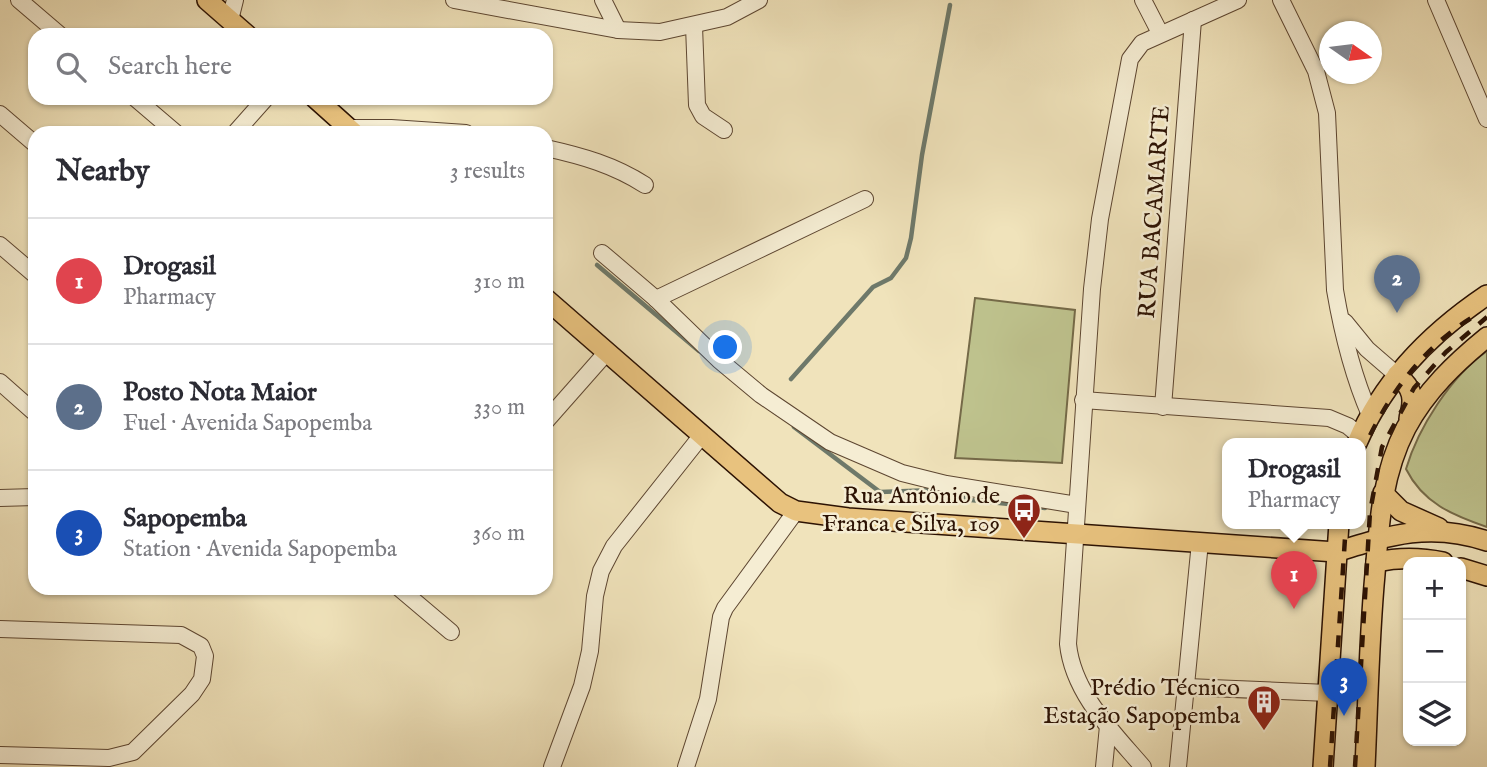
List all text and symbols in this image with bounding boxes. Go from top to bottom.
north arrow [1319,21,1382,84]
search box [28,28,553,105]
icon: search [52,48,90,86]
text: Search here [108,50,232,83]
street label: RUA BACAMARTE [1132,104,1178,320]
text: Nearby [56,153,149,191]
text: 3 results [450,157,525,186]
text: Drogasil [123,250,216,283]
pin: 2 [1374,255,1420,313]
text: 1 [75,267,83,296]
text: 310 m [474,267,525,296]
text: Pharmacy [123,283,216,312]
your location [708,330,742,364]
text: Posto Nota Maior [123,376,317,409]
text: 2 [74,393,84,422]
text: 330 m [474,393,525,422]
text: Fuel · Avenida Sapopemba [123,409,372,438]
popup [1222,438,1366,529]
text: Drogasil [1248,453,1341,486]
place label: Rua Antônio de Franca e Silva, 109 [822,481,1000,540]
text: Pharmacy [1248,486,1340,515]
bus stop icon: Rua Antônio de Franca e Silva, 109 [1005,491,1043,540]
text: Sapopemba [123,502,247,535]
text: 3 [75,519,83,548]
text: 360 m [473,519,525,548]
text: Station · Avenida Sapopemba [123,535,397,564]
pin: 1 [1271,551,1317,609]
map controls [1403,557,1466,746]
button: + [1403,557,1466,620]
button: − [1403,620,1466,683]
pin: 3 [1321,658,1367,716]
place label: Prédio Técnico Estação Sapopemba [1043,673,1241,732]
building icon: Prédio Técnico Estação Sapopemba [1245,683,1283,732]
button: layers [1403,683,1466,746]

